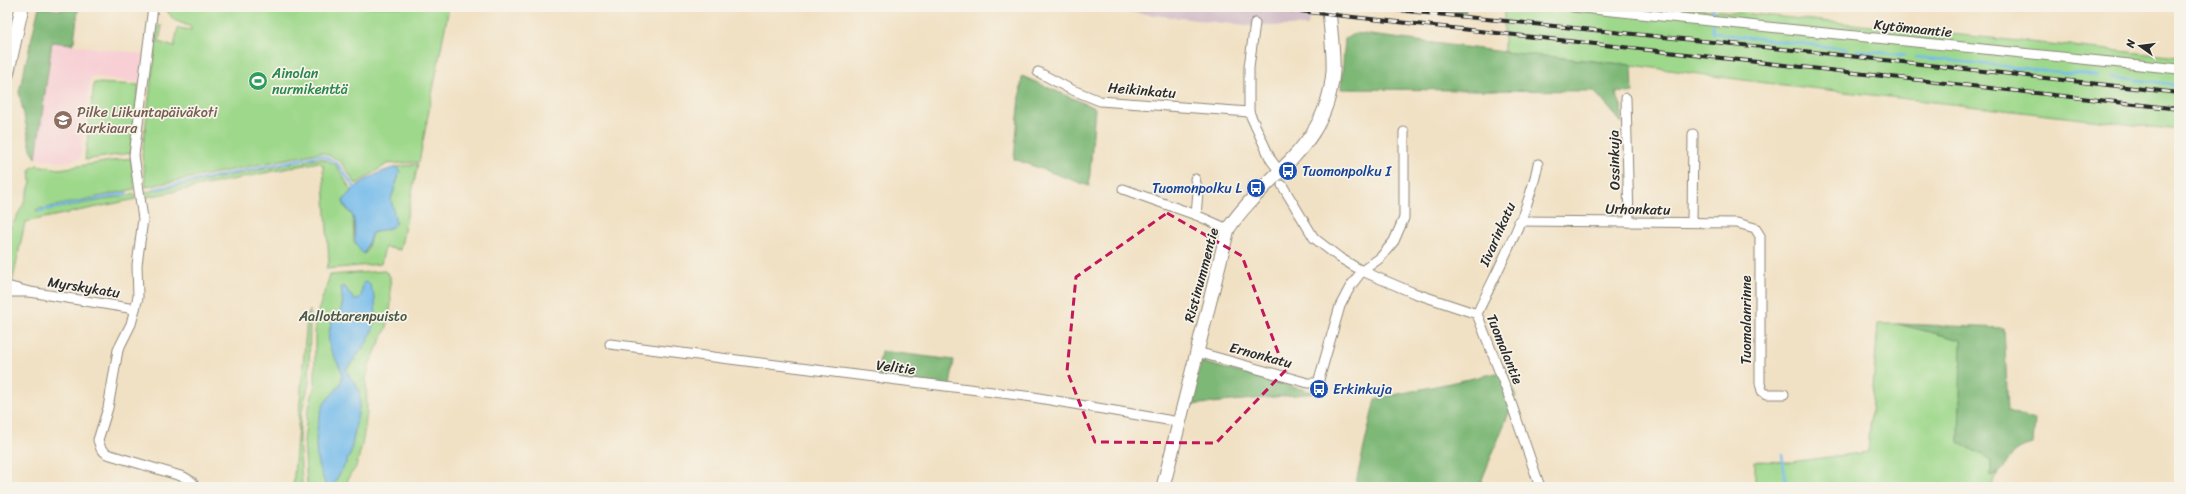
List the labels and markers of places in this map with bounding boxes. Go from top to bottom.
place label: Ainolan nurmikenttä [271,61,349,102]
sports icon: Ainolan nurmikenttä [247,70,269,92]
place label: Pilke Liikuntapäiväkoti Kurkiaura [77,100,218,141]
school or university icon: Pilke Liikuntapäiväkoti Kurkiaura [52,109,74,131]
place label: Tuomonpolku I [1302,159,1392,184]
bus stop icon: Tuomonpolku I [1277,160,1299,182]
place label: Tuomonpolku L [1152,176,1243,201]
bus stop icon: Tuomonpolku L [1245,177,1267,199]
place label: Erkinkuja [1333,377,1392,402]
bus stop icon: Erkinkuja [1308,378,1330,400]

